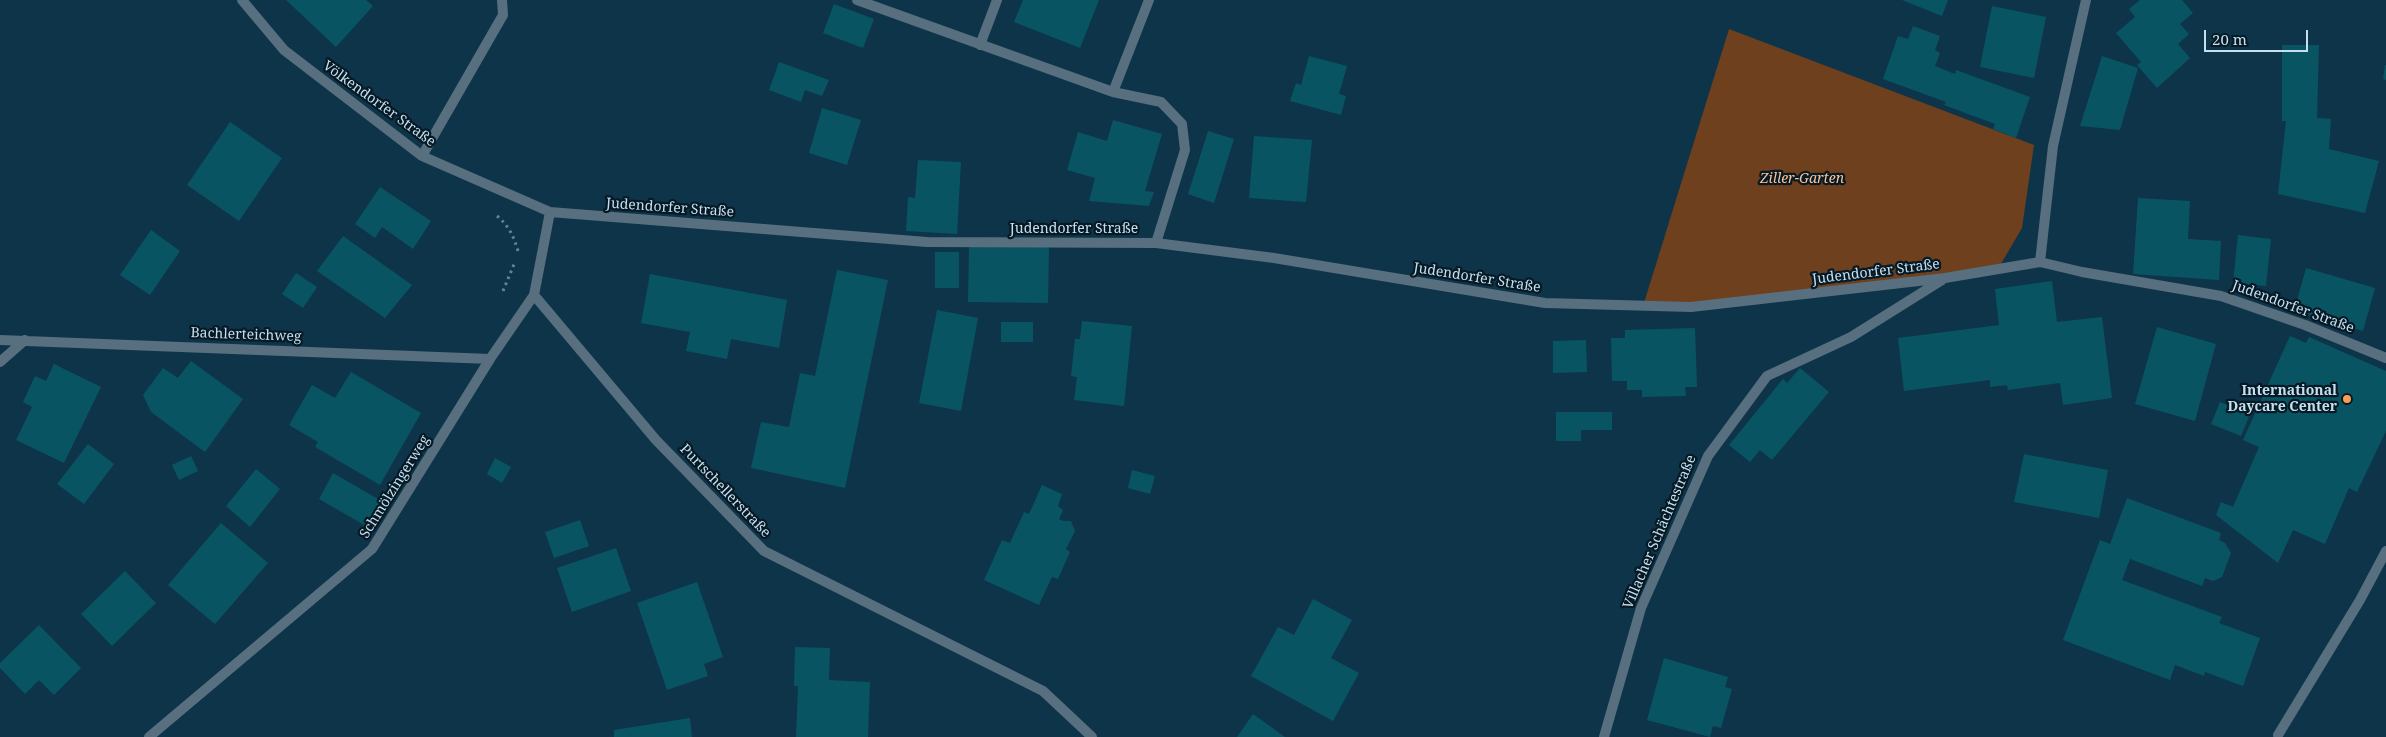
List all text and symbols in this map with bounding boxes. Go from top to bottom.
scale bar [2206,20,2310,52]
text: 20 m [2212,29,2247,49]
street label: Völkendorfer Straße [319,58,439,150]
park label: Ziller-Garten [1760,171,1844,187]
street label: Judendorfer Straße [605,195,735,221]
street label: Judendorfer Straße [1010,221,1138,237]
street label: Judendorfer Straße [1811,256,1941,288]
street label: Judendorfer Straße [1412,260,1542,296]
street label: Judendorfer Straße [2230,277,2356,337]
street label: Bachlerteichweg [190,325,302,345]
place label: International Daycare Center [2228,383,2337,416]
marker: International Daycare Center [2341,393,2353,405]
street label: Schmölzingerweg [357,432,433,542]
street label: Purtschellerstraße [676,441,774,541]
street label: Villacher Schächtestraße [1620,453,1700,611]

